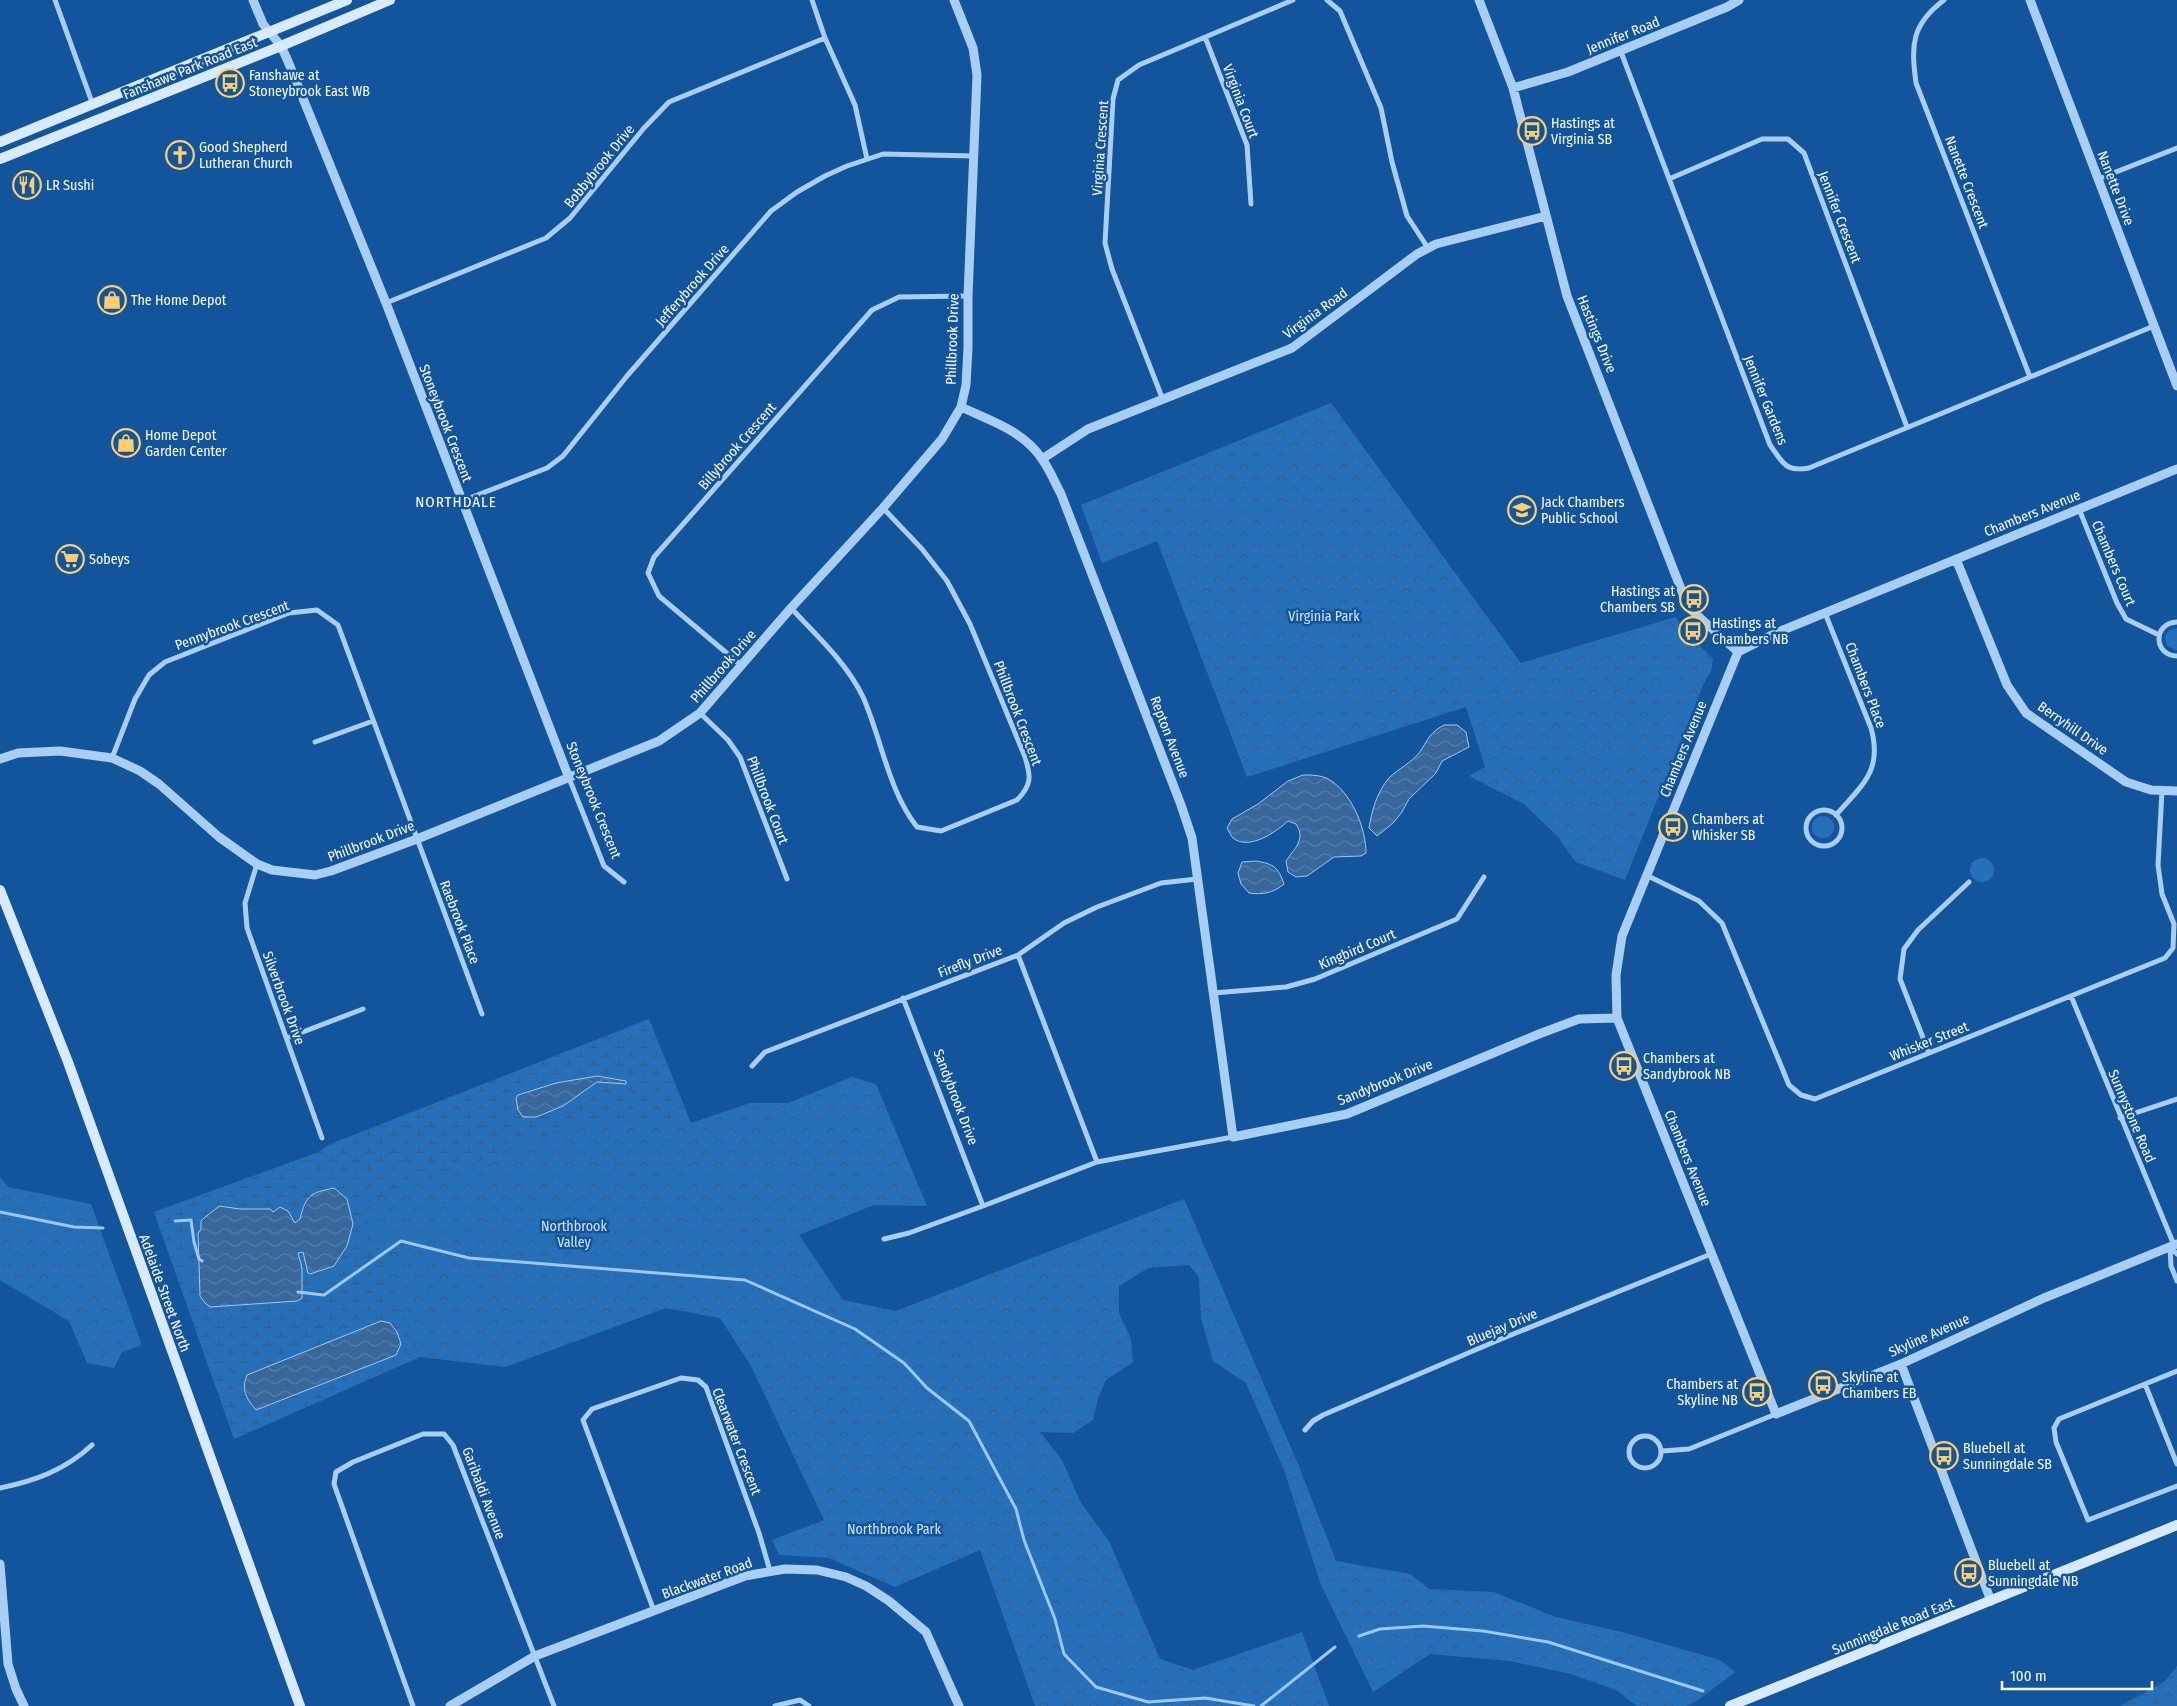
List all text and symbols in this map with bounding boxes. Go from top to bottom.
street label: Jennifer Road [1584,13,1662,58]
street label: Fanshawe Park Road East [121,34,260,103]
street label: Virginia Court [1219,62,1263,141]
place label: Fanshawe at Stoneybrook East WB [249,67,370,100]
bus stop icon: Fanshawe at Stoneybrook East WB [215,68,245,98]
street label: Virginia Crescent [1089,99,1112,196]
place label: Hastings at Virginia SB [1551,115,1615,148]
bus stop icon: Hastings at Virginia SB [1517,116,1547,146]
street label: Bobbybrook Drive [561,121,638,211]
street label: Nanette Crescent [1941,134,1992,231]
place label: Good Shepherd Lutheran Church [199,139,293,172]
church icon: Good Shepherd Lutheran Church [165,140,195,170]
street label: Nanette Drive [2094,149,2138,228]
street label: Jennifer Crescent [1814,169,1865,266]
restaurant icon: LR Sushi [12,170,42,200]
place label: LR Sushi [46,177,94,194]
street label: Jefferybrook Drive [652,241,733,330]
street label: Virginia Road [1280,284,1351,342]
shop icon: The Home Depot [97,285,127,315]
place label: The Home Depot [131,292,227,309]
street label: Phillbrook Drive [942,293,963,385]
street label: Hastings Drive [1573,293,1620,376]
street label: Jennifer Gardens [1740,353,1791,448]
street label: Stoneybrook Crescent [415,362,476,485]
street label: Billybrook Crescent [695,399,780,493]
place label: Home Depot Garden Center [145,427,227,460]
shop icon: Home Depot Garden Center [111,428,141,458]
street label: Chambers Avenue [1982,486,2083,541]
district label: NORTHDALE [415,493,497,511]
place label: Jack Chambers Public School [1541,494,1625,527]
school or university icon: Jack Chambers Public School [1507,495,1537,525]
street label: Chambers Court [2088,518,2139,609]
supermarket icon: Sobeys [55,544,85,574]
place label: Sobeys [89,551,130,568]
place label: Hastings at Chambers SB [1600,583,1675,616]
bus stop icon: Hastings at Chambers SB [1679,584,1709,614]
street label: Pennybrook Crescent [173,597,292,654]
park label: Virginia Park [1288,608,1360,625]
place label: Hastings at Chambers NB [1712,615,1789,648]
bus stop icon: Hastings at Chambers NB [1678,616,1708,646]
street label: Phillbrook Drive [687,626,760,706]
street label: Chambers Place [1841,640,1890,731]
street label: Phillbrook Crescent [990,658,1045,768]
street label: Repton Avenue [1146,694,1193,781]
street label: Chambers Avenue [1656,698,1711,800]
street label: Berryhill Drive [2034,698,2111,759]
street label: Stoneybrook Crescent [562,739,625,861]
street label: Phillbrook Court [743,754,792,847]
place label: Chambers at Whisker SB [1692,811,1764,844]
bus stop icon: Chambers at Whisker SB [1658,812,1688,842]
street label: Phillbrook Drive [325,817,417,866]
street label: Raebrook Place [436,878,483,966]
street label: Kingbird Court [1316,925,1399,973]
street label: Firefly Drive [936,941,1005,981]
street label: Silverbrook Drive [259,949,308,1047]
street label: Whisker Street [1887,1018,1971,1065]
street label: Sandybrook Drive [929,1047,982,1147]
place label: Chambers at Sandybrook NB [1643,1050,1731,1083]
bus stop icon: Chambers at Sandybrook NB [1609,1051,1639,1081]
street label: Sandybrook Drive [1335,1056,1435,1109]
street label: Sunnystone Road [2104,1067,2159,1165]
street label: Chambers Avenue [1660,1108,1715,1209]
park label: Northbrook Valley [541,1218,607,1251]
street label: Adelaide Street North [135,1232,194,1354]
street label: Bluejay Drive [1464,1305,1540,1350]
street label: Skyline Avenue [1886,1310,1972,1361]
place label: Skyline at Chambers EB [1842,1369,1917,1402]
bus stop icon: Skyline at Chambers EB [1808,1370,1838,1400]
place label: Chambers at Skyline NB [1666,1376,1738,1409]
bus stop icon: Chambers at Skyline NB [1742,1377,1772,1407]
street label: Clearwater Crescent [708,1385,765,1498]
place label: Bluebell at Sunningdale SB [1963,1440,2052,1473]
bus stop icon: Bluebell at Sunningdale SB [1929,1441,1959,1471]
street label: Garibaldi Avenue [458,1445,509,1542]
park label: Northbrook Park [847,1521,941,1538]
street label: Blackwater Road [660,1554,755,1603]
place label: Bluebell at Sunningdale NB [1988,1557,2079,1590]
bus stop icon: Bluebell at Sunningdale NB [1954,1558,1984,1588]
street label: Sunningdale Road East [1830,1594,1957,1659]
scale bar [2002,1658,2152,1690]
text: 100 m [2010,1667,2047,1685]

